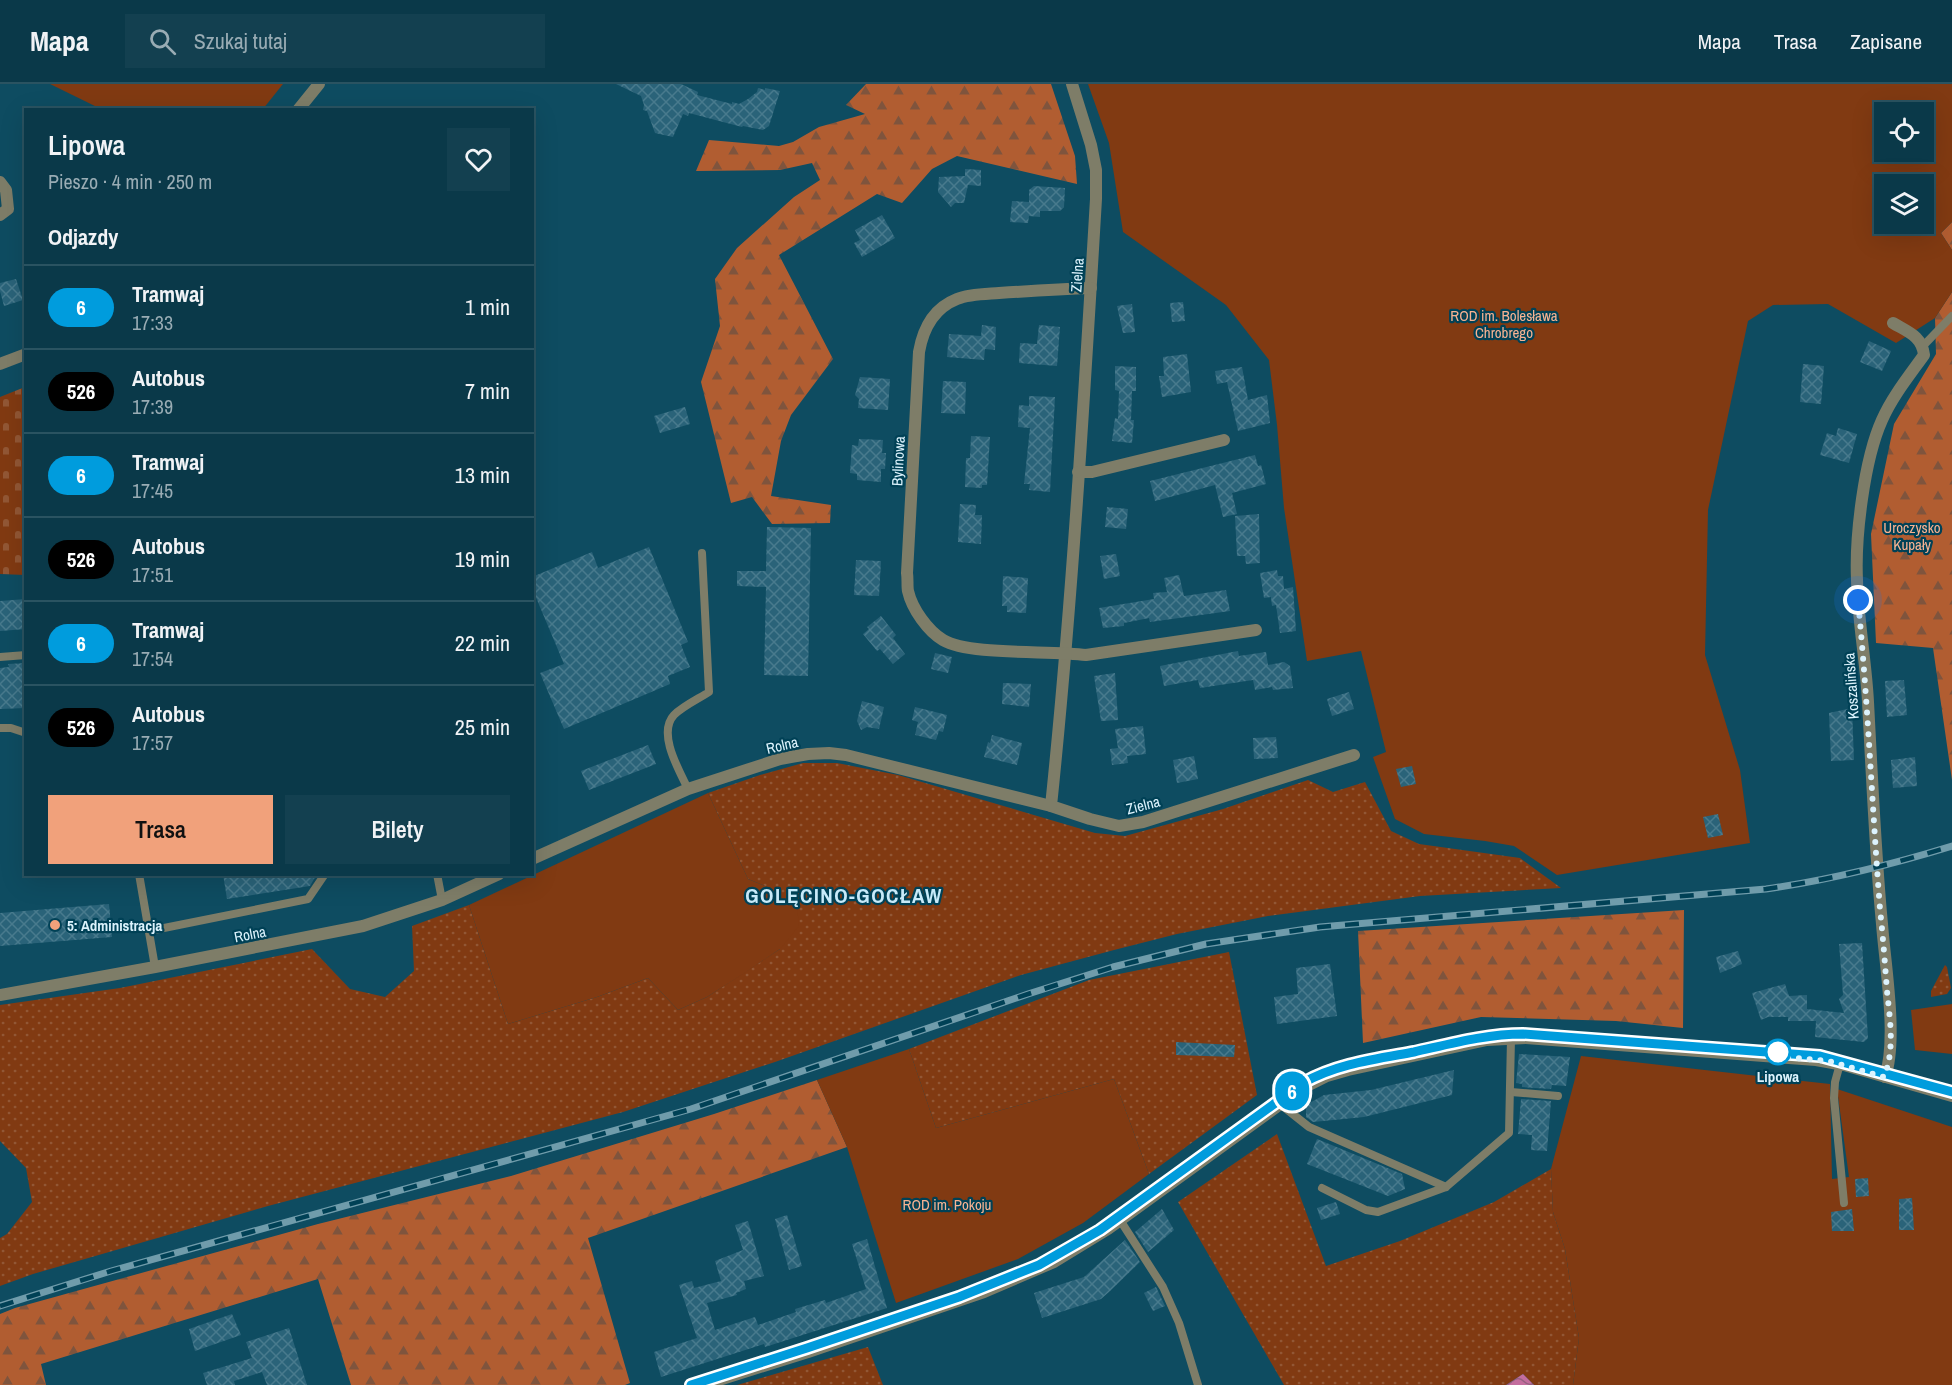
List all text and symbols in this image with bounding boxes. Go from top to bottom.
search box [125,14,545,68]
text: Mapa [30,22,89,60]
icon: search [146,25,179,58]
text: Szukaj tutaj [194,26,287,56]
text: Mapa [1698,27,1741,56]
text: Trasa [1774,27,1817,56]
text: Zapisane [1850,27,1922,56]
map controls [1874,102,1934,234]
button: locate [1874,102,1934,162]
text: Lipowa [48,126,125,164]
button: heart [447,128,510,191]
text: Pieszo · 4 min · 250 m [48,168,212,195]
button: layers [1874,174,1934,234]
text: Odjazdy [48,222,118,252]
street label: Zielna [1065,257,1089,293]
text: Tramwaj [132,279,204,309]
text: 1 min [465,292,510,322]
text: 6 [76,293,86,322]
park label: ROD im. Bolesława Chrobrego [1450,305,1558,343]
text: 17:33 [132,309,173,336]
text: Autobus [132,363,205,393]
text: 7 min [465,376,510,406]
text: 526 [67,377,95,406]
text: 17:39 [132,393,173,420]
street label: Bylinowa [886,435,910,486]
text: Tramwaj [132,447,204,477]
text: 13 min [455,460,510,490]
text: 6 [76,461,86,490]
text: 17:45 [132,477,173,504]
park label: Uroczysko Kupały [1883,517,1941,555]
text: Autobus [132,531,205,561]
text: 19 min [455,544,510,574]
text: 526 [67,545,95,574]
text: 17:51 [132,561,173,588]
your location [1843,585,1873,615]
text: Tramwaj [132,615,204,645]
text: 22 min [455,628,510,658]
text: 6 [76,629,86,658]
text: 17:54 [132,645,173,672]
street label: Koszalińska [1838,652,1864,720]
text: Autobus [132,699,205,729]
text: 25 min [455,712,510,742]
text: 526 [67,713,95,742]
text: 17:57 [132,729,173,756]
street label: Rolna [764,731,800,759]
street label: Zielna [1124,791,1162,819]
button: Trasa [48,795,273,864]
button: Bilety [285,795,510,864]
district label: GOLĘCINO-GOCŁAW [745,881,943,910]
place label: 5: Administracja [67,915,162,936]
marker: 5: Administracja [48,918,62,932]
street label: Rolna [232,921,268,947]
marker: Lipowa [1765,1039,1791,1065]
place label: Lipowa [1757,1066,1799,1087]
line badge: 6 [1272,1072,1312,1110]
text: 6 [1287,1077,1297,1106]
park label: ROD im. Pokoju [903,1194,991,1215]

